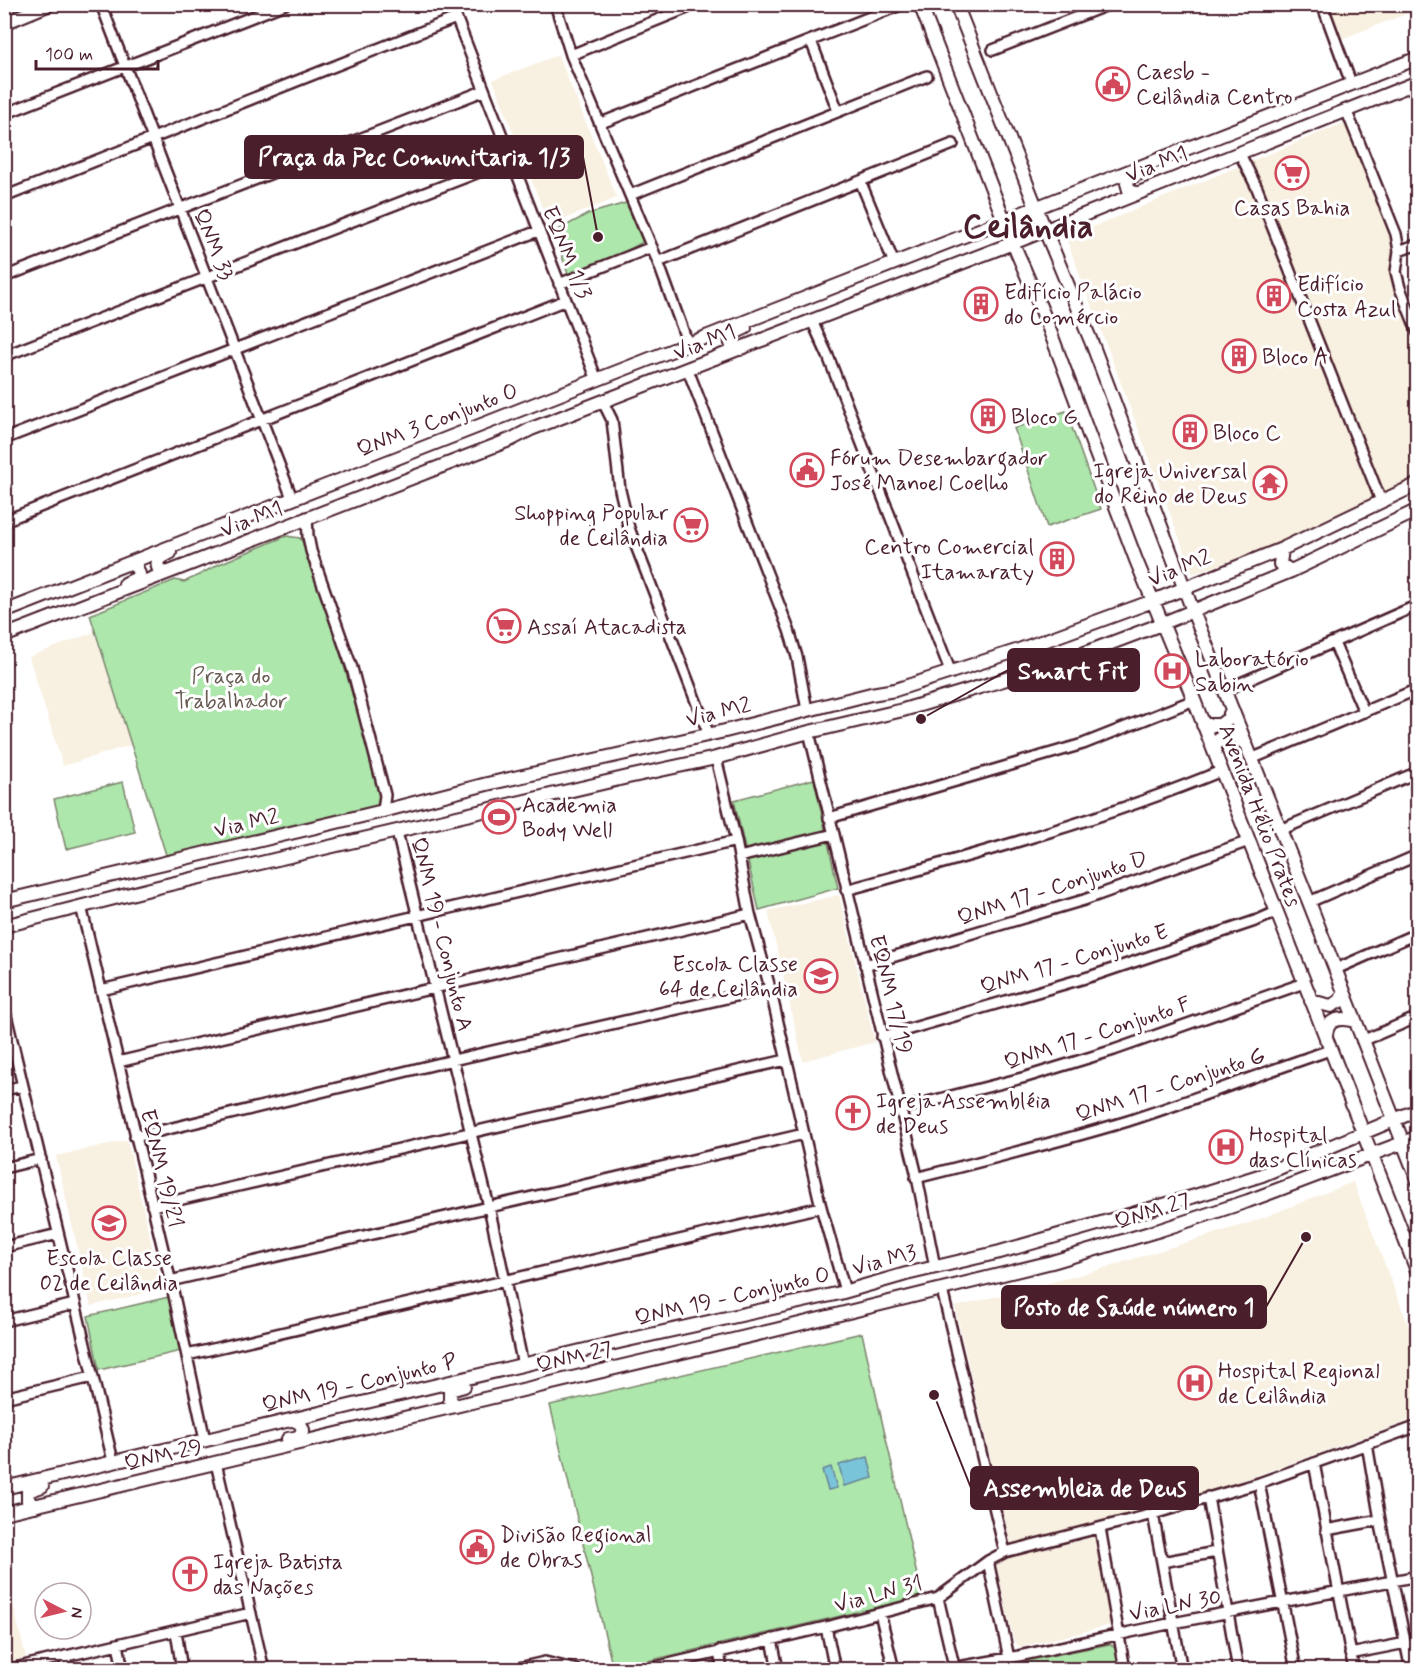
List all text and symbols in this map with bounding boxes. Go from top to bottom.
scale bar [36,33,158,71]
text: 100 m [45,43,93,67]
place label: Caesb - Ceilândia Centro [1136,59,1293,112]
public building icon: Caesb - Ceilândia Centro [1095,66,1131,102]
callout: Praça da Pec Comunitaria 1/3 [245,136,583,178]
street label: Via M1 [1121,140,1192,190]
text: Praça da Pec Comunitaria 1/3 [258,143,570,174]
supermarket icon: Casas Bahia [1274,155,1310,191]
place label: Casas Bahia [1234,195,1350,223]
street label: EQNM 1/3 [535,202,597,303]
street label: QNM 33 [186,205,240,285]
district label: Ceilândia [963,205,1093,250]
place label: Edifício Costa Azul [1297,271,1396,324]
building icon: Edifício Costa Azul [1256,278,1292,314]
place label: Edifício Palácio do Comércio [1004,279,1142,332]
building icon: Edifício Palácio do Comércio [963,286,999,322]
street label: Via M1 [669,318,740,368]
building icon: Bloco A [1221,338,1257,374]
place label: Bloco A [1262,344,1329,372]
street label: QNM 3 Conjunto O [353,377,522,464]
building icon: Bloco G [970,398,1006,434]
place label: Bloco G [1011,404,1078,432]
building icon: Bloco C [1172,414,1208,450]
place label: Bloco C [1213,420,1281,448]
place label: Fórum Desembargador José Manoel Coelho [830,445,1047,498]
public building icon: Fórum Desembargador José Manoel Coelho [789,452,825,488]
place label: Igreja Universal do Reino de Deus [1093,458,1247,511]
temple icon: Igreja Universal do Reino de Deus [1252,465,1288,501]
street label: Via M1 [216,495,287,545]
place label: Shopping Popular de Ceilândia [514,500,669,553]
supermarket icon: Shopping Popular de Ceilândia [673,507,709,543]
place label: Centro Comercial Itamaraty [864,534,1034,587]
building icon: Centro Comercial Itamaraty [1039,541,1075,577]
street label: Via M2 [1144,543,1216,594]
supermarket icon: Assaí Atacadista [486,608,522,644]
place label: Assaí Atacadista [527,614,687,642]
place label: Laboratório Sabin [1195,646,1309,699]
callout: Smart Fit [1008,649,1139,691]
hospital icon: Laboratório Sabin [1154,653,1190,689]
text: Smart Fit [1018,657,1129,688]
park label: Praça do Trabalhador [174,663,288,716]
street label: Via M2 [683,691,754,735]
street label: Avenida Hélio Prates [1211,720,1307,911]
place label: Academia Body Well [522,792,617,845]
sports icon: Academia Body Well [481,799,517,835]
street label: Via M2 [211,803,282,845]
street label: QNM 19 - Conjunto A [403,835,479,1034]
street label: QNM 17 - Conjunto D [954,845,1151,933]
street label: QNM 17 - Conjunto E [977,918,1172,1002]
street label: EQNM 17/19 [862,932,918,1057]
place label: Escola Classe 64 de Ceilândia [659,951,798,1004]
school or university icon: Escola Classe 64 de Ceilândia [803,958,839,994]
street label: QNM 17 - Conjunto F [1001,991,1194,1077]
street label: QNM 17 - Conjunto G [1072,1042,1269,1130]
place label: Igreja Assembléia de Deus [876,1088,1051,1141]
church icon: Igreja Assembléia de Deus [835,1095,871,1131]
street label: EQNM 19/21 [133,1106,189,1231]
place label: Hospital das Clínicas [1249,1122,1357,1175]
hospital icon: Hospital das Clínicas [1208,1129,1244,1165]
street label: QNM 27 [1112,1187,1194,1237]
school or university icon: Escola Classe 02 de Ceilândia [91,1205,127,1241]
street label: Via M3 [849,1239,920,1283]
place label: Escola Classe 02 de Ceilândia [40,1245,178,1298]
street label: QNM 19 - Conjunto O [632,1261,833,1333]
callout: Posto de Saúde número 1 [1002,1286,1266,1328]
text: Posto de Saúde número 1 [1014,1293,1254,1324]
street label: QNM 27 [534,1336,615,1380]
street label: QNM 19 - Conjunto P [259,1348,460,1420]
place label: Hospital Regional de Ceilândia [1218,1358,1380,1411]
hospital icon: Hospital Regional de Ceilândia [1177,1365,1213,1401]
street label: QNM 29 [122,1433,205,1479]
callout: Assembleia de Deus [971,1467,1198,1509]
text: Assembleia de Deus [984,1474,1187,1505]
place label: Divisão Regional de Obras [500,1522,652,1575]
public building icon: Divisão Regional de Obras [459,1529,495,1565]
place label: Igreja Batista das Nações [213,1549,343,1602]
church icon: Igreja Batista das Nações [172,1556,208,1592]
street label: Via LN 31 [831,1570,926,1620]
north arrow [33,1581,93,1641]
street label: Via LN 30 [1127,1583,1224,1629]
text: N [65,1606,87,1619]

